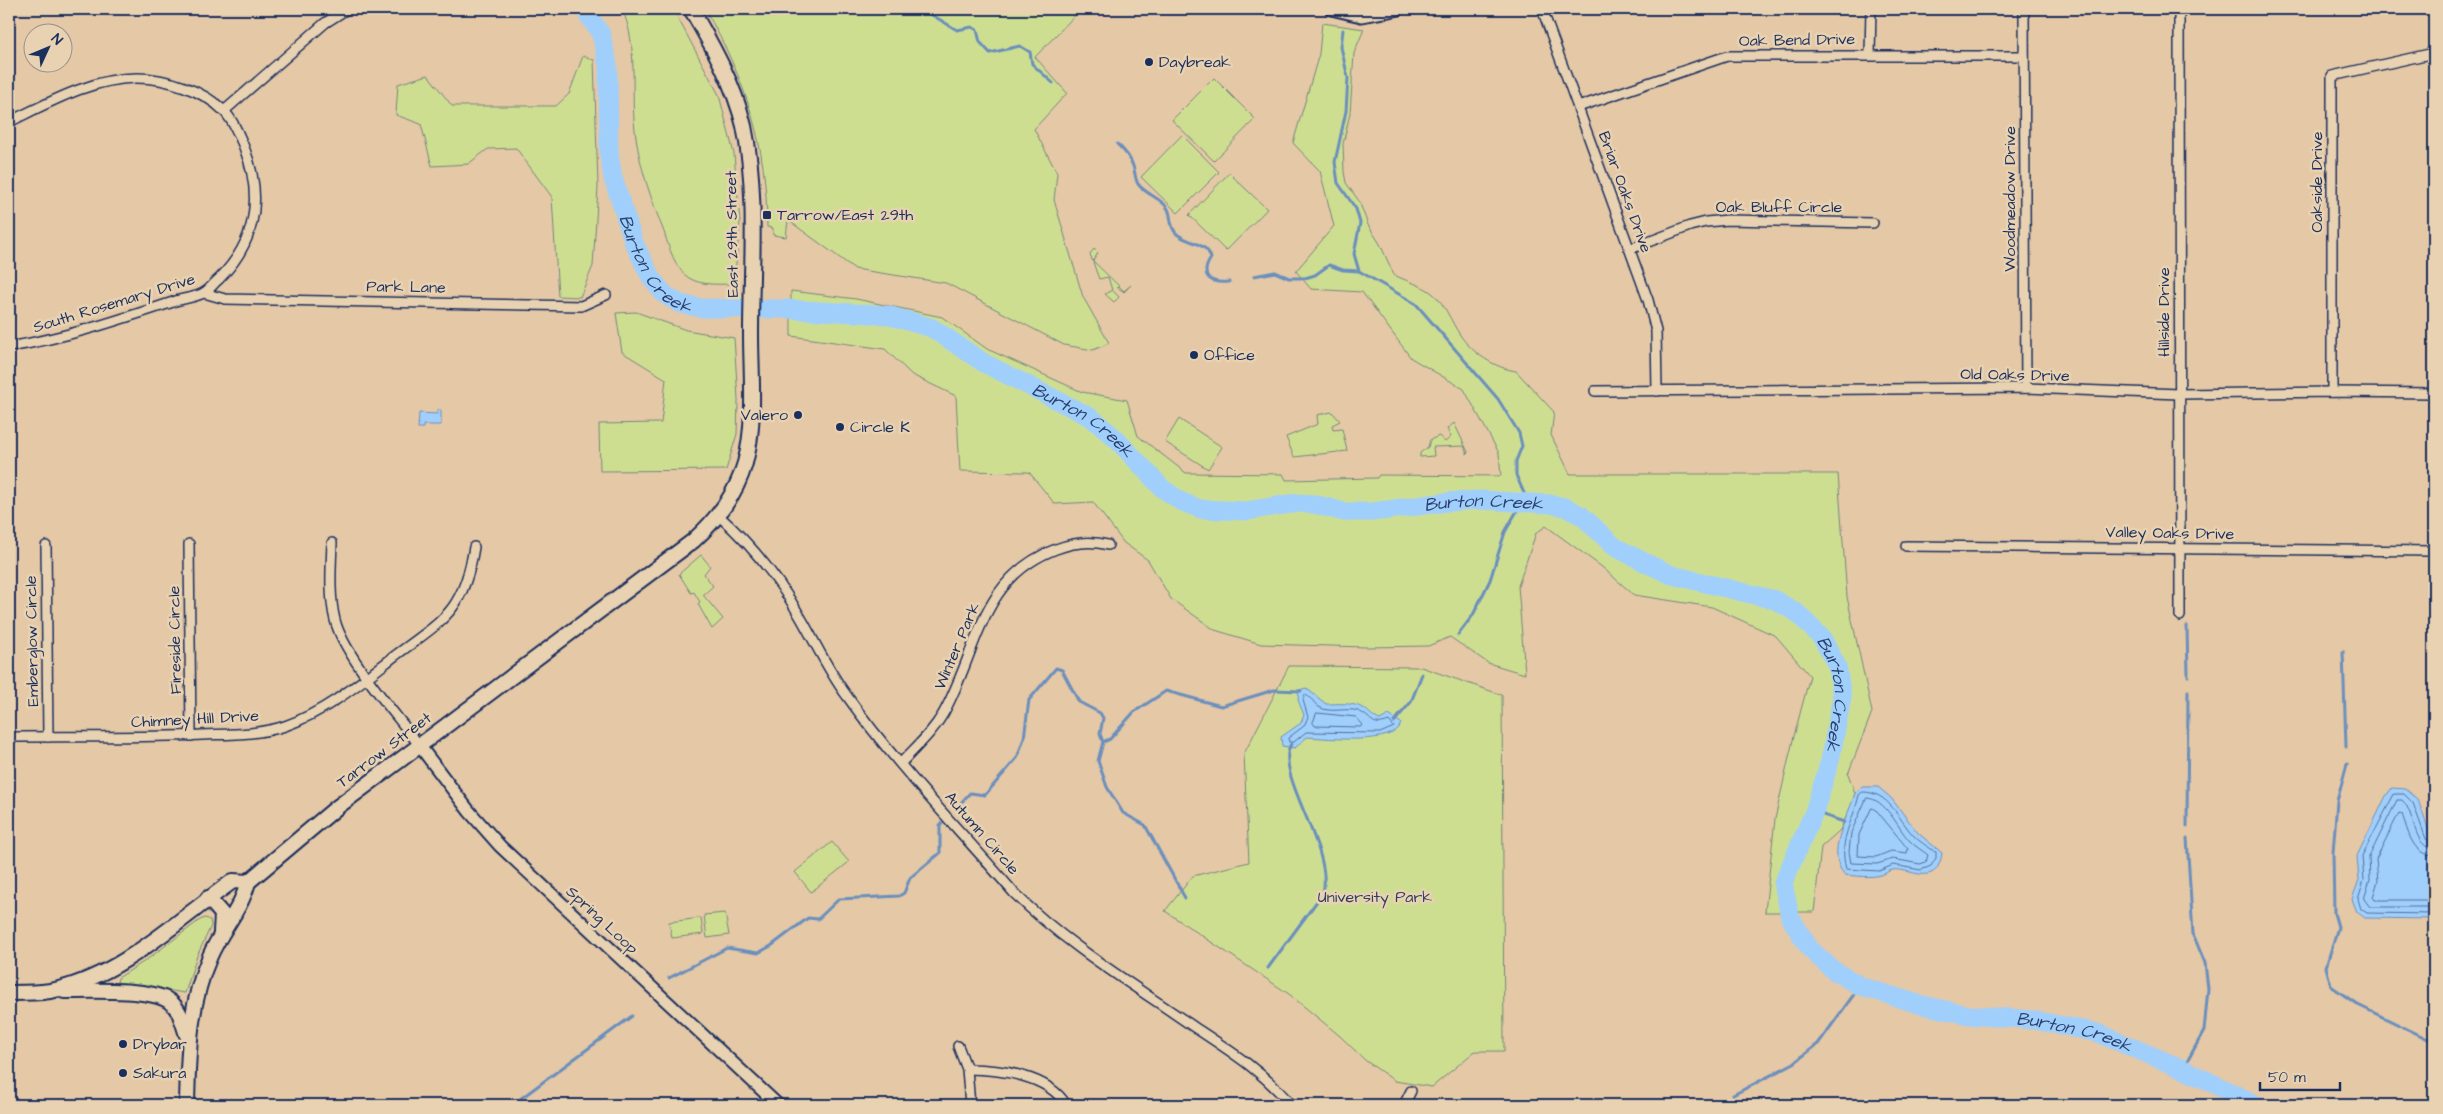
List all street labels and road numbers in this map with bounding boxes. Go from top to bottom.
street label: Oak Bend Drive [1739,28,1856,52]
street label: Woodmeadow Drive [1999,126,2021,272]
street label: Briar Oaks Drive [1593,128,1657,256]
street label: Oakside Drive [2306,131,2328,232]
street label: East 29th Street [720,170,744,298]
street label: Oak Bluff Circle [1716,196,1843,218]
street label: Hillside Drive [2153,267,2175,357]
street label: South Rosemary Drive [30,268,198,339]
street label: Park Lane [366,275,446,299]
street label: Old Oaks Drive [1960,363,2070,387]
street label: Valley Oaks Drive [2105,521,2235,546]
street label: Emberglow Circle [20,575,45,707]
street label: Fireside Circle [163,585,187,694]
street label: Winter Park [929,599,985,693]
street label: Chimney Hill Drive [130,705,260,734]
street label: Tarrow Street [332,707,436,793]
street label: Autumn Circle [940,787,1025,880]
street label: Spring Loop [561,881,643,960]

